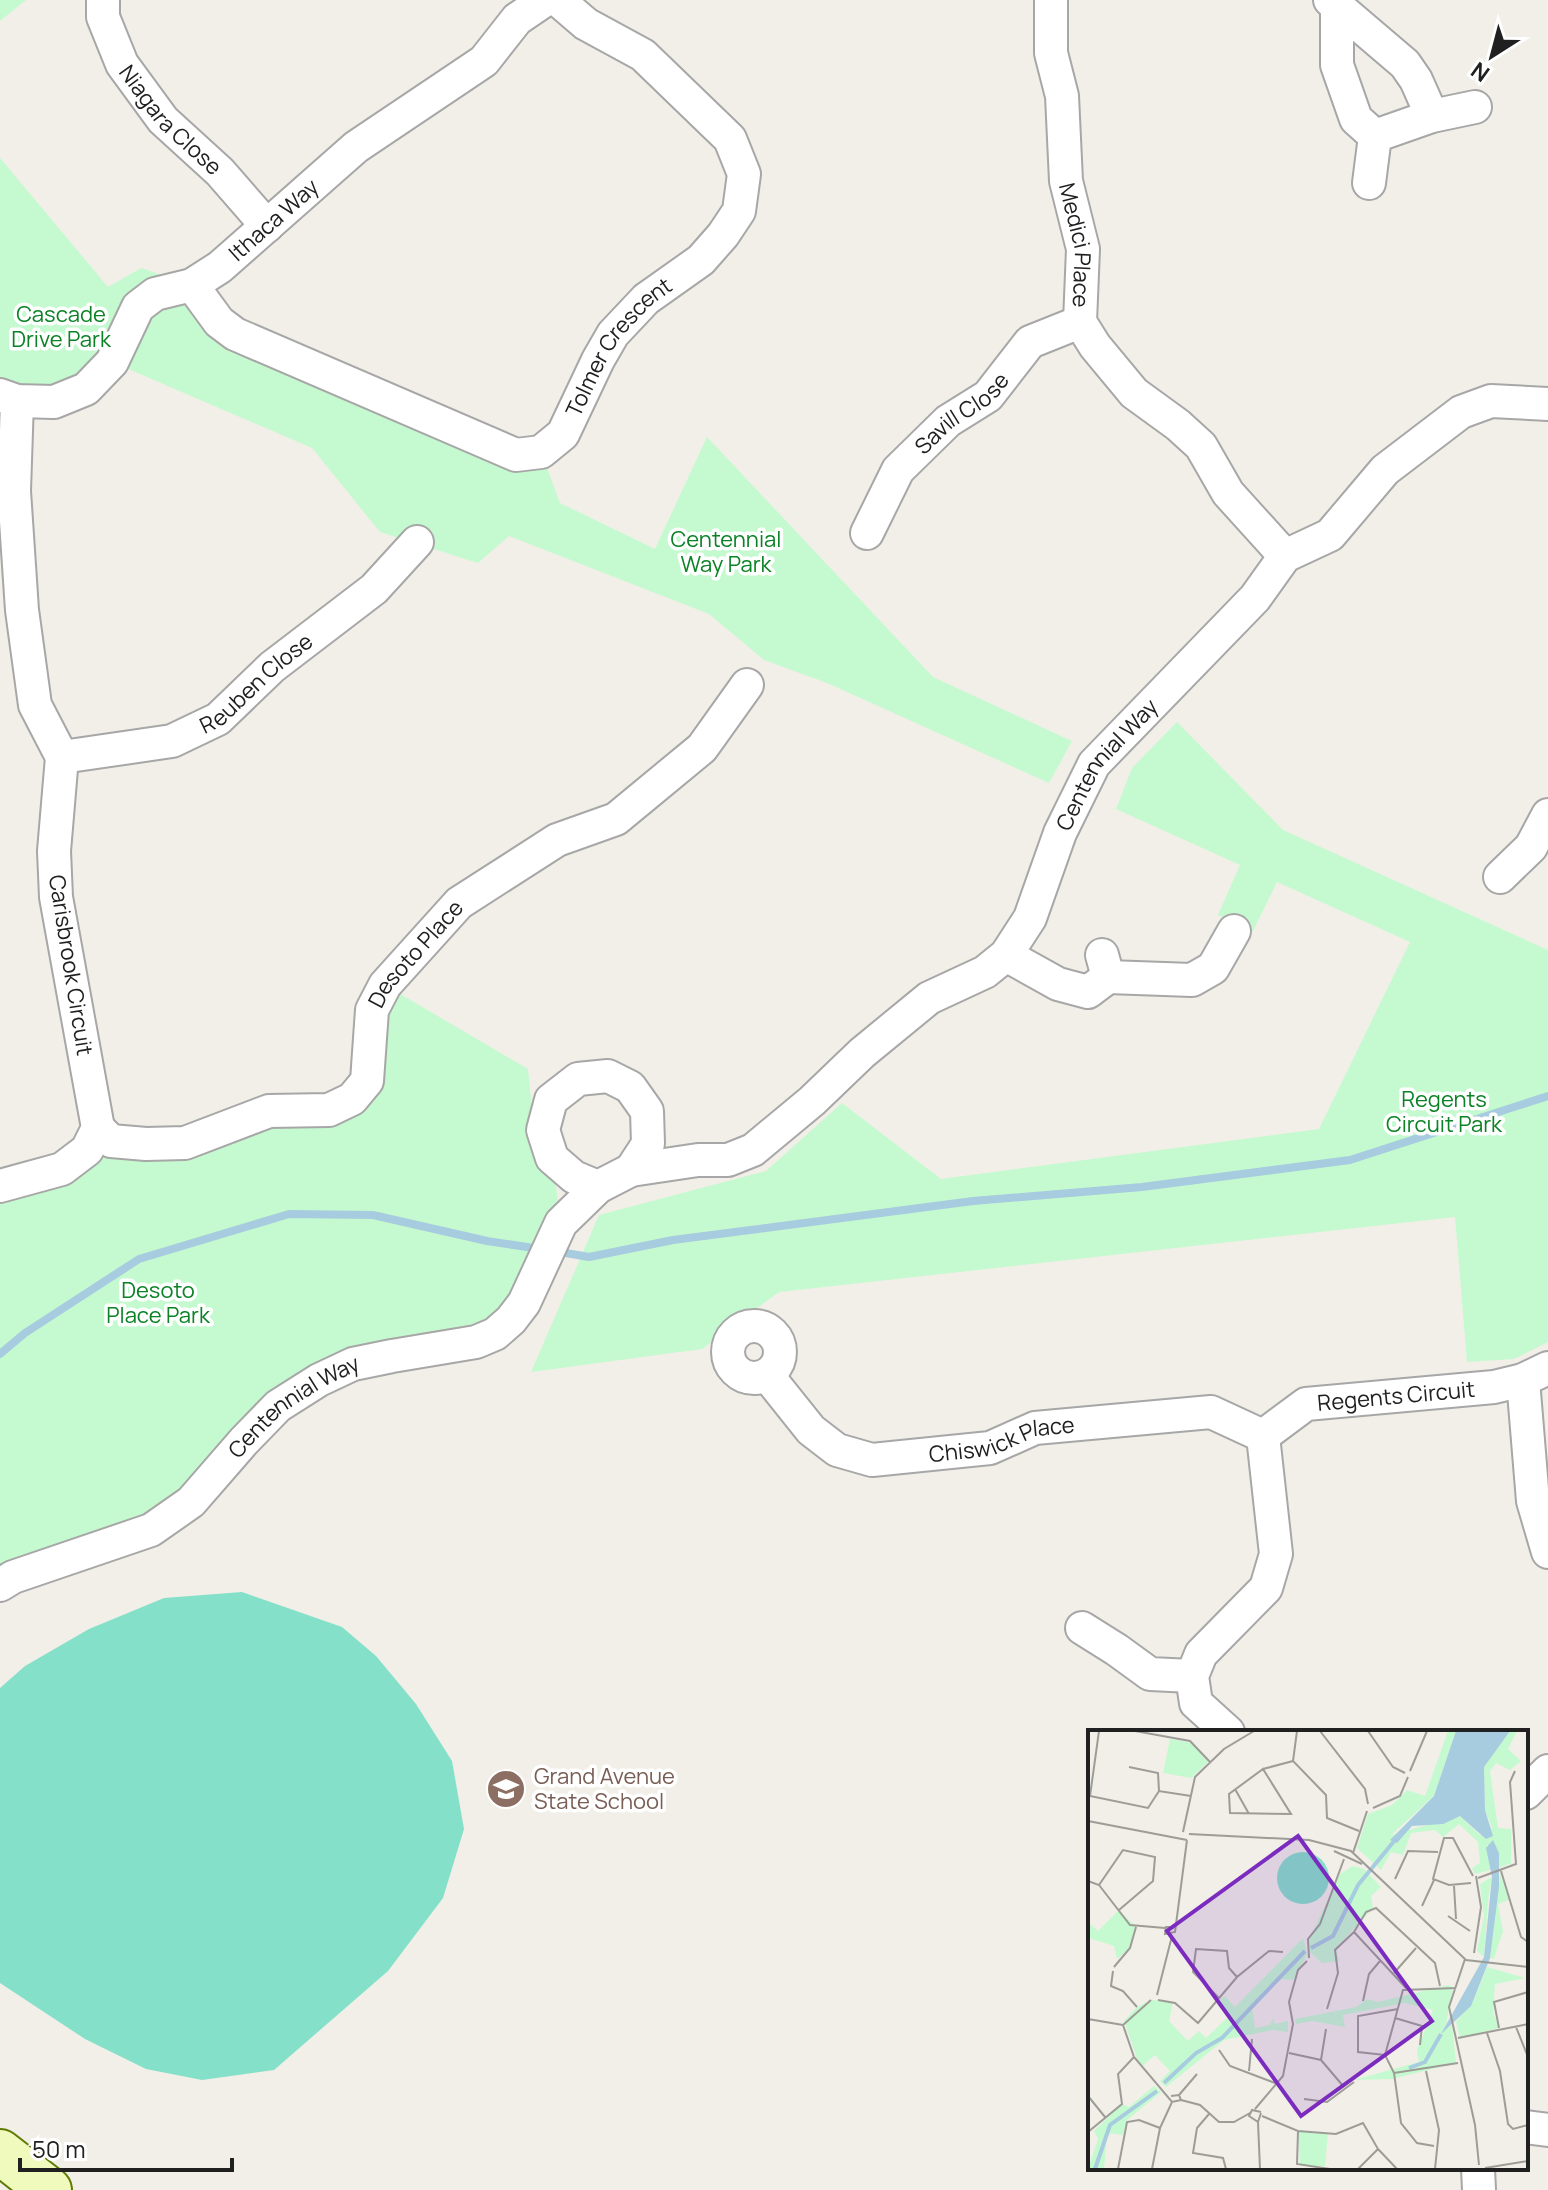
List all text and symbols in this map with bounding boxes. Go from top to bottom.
north arrow [1452,16,1532,96]
text: N [1465,55,1495,89]
street label: Niagara Close [112,59,229,182]
street label: Ithaca Way [222,172,325,268]
street label: Medici Place [1052,180,1098,308]
street label: Tolmer Crescent [558,270,678,422]
park label: Cascade Drive Park [11,299,112,354]
street label: Savill Close [908,366,1016,461]
park label: Centennial Way Park [671,524,781,579]
street label: Reuben Close [195,626,319,741]
street label: Centennial Way [1049,692,1165,836]
street label: Carisbrook Circuit [42,873,100,1058]
street label: Desoto Place [361,893,470,1013]
park label: Regents Circuit Park [1386,1084,1503,1139]
park label: Desoto Place Park [106,1275,211,1330]
street label: Centennial Way [221,1348,365,1464]
street label: Regents Circuit [1316,1374,1476,1418]
street label: Chiswick Place [928,1409,1076,1469]
inset map [1088,1730,1528,2170]
place label: Grand Avenue State School [534,1761,675,1816]
school or university icon: Grand Avenue State School [485,1768,527,1810]
scale bar [20,2122,232,2172]
text: 50 m [32,2132,86,2165]

